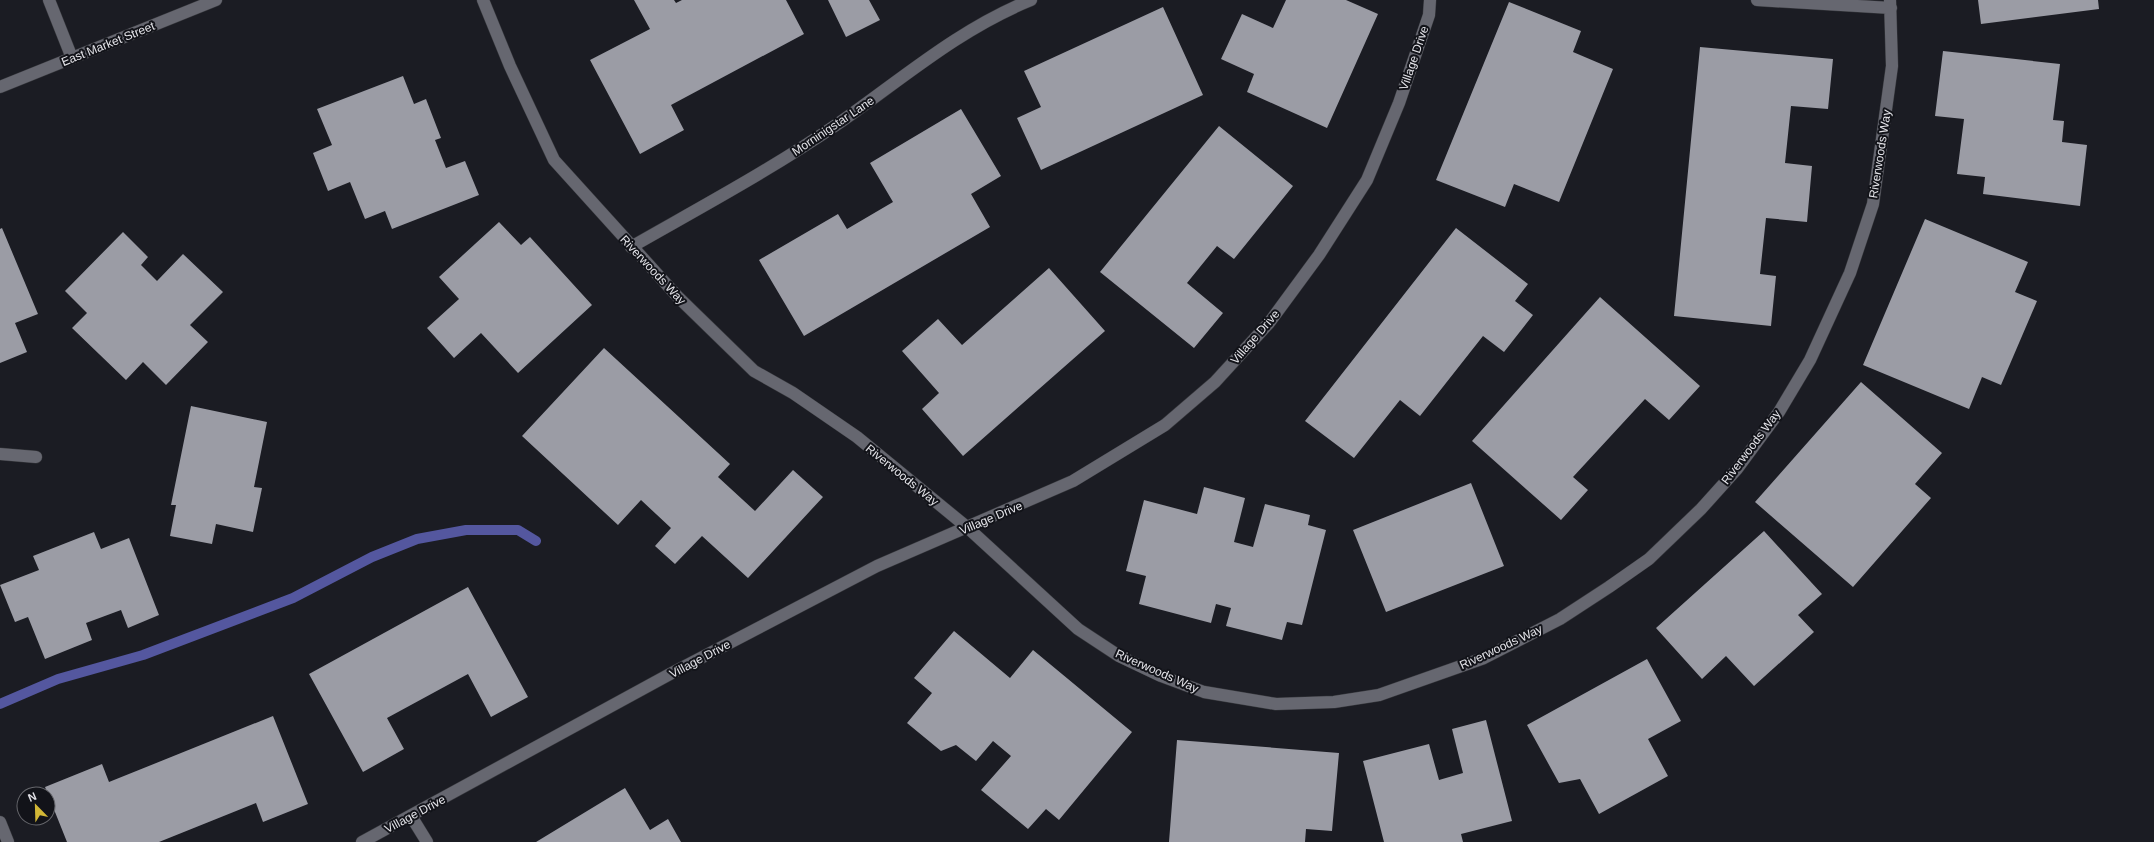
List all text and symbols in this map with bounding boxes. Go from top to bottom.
street label: East Market Street [59,19,157,69]
street label: Village Drive [1396,24,1432,92]
street label: Morninigstar Lane [789,93,877,159]
street label: Riverwoods Way [1866,109,1894,199]
street label: Riverwoods Way [617,232,689,308]
street label: Village Drive [1228,307,1283,367]
street label: Riverwoods Way [1718,407,1784,487]
street label: Riverwoods Way [863,441,941,509]
street label: Village Drive [957,498,1025,538]
street label: Riverwoods Way [1457,622,1545,672]
street label: Village Drive [667,637,733,681]
street label: Riverwoods Way [1113,646,1201,696]
north arrow [16,786,56,826]
text: N [26,790,38,804]
street label: Village Drive [382,792,448,836]

